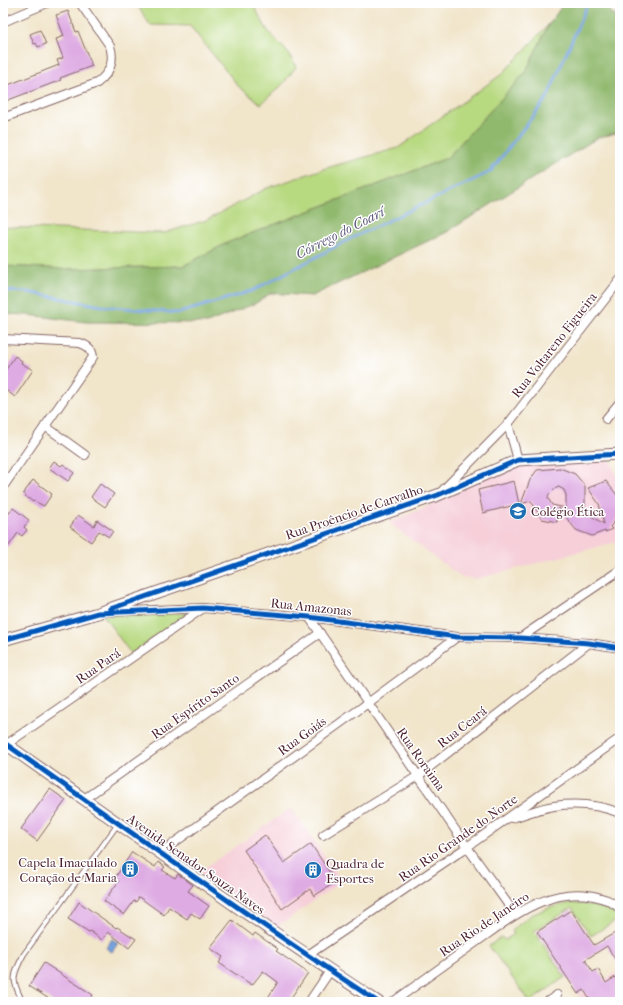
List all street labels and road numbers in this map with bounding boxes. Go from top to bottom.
street label: Rua Voltareno Figueira [508,289,600,401]
street label: Rua Proêncio de Carvalho [283,481,425,543]
street label: Rua Amazonas [270,595,352,619]
street label: Rua Pará [73,645,124,687]
street label: Rua Espírito Santo [148,670,242,742]
street label: Rua Ceará [434,703,490,751]
street label: Rua Goiás [275,713,329,758]
street label: Rua Roraima [394,725,449,794]
street label: Rua Rio Grande do Norte [396,791,521,885]
street label: Avenida Senador Souza Naves [123,810,268,917]
street label: Rua Rio de Janeiro [436,888,532,959]

